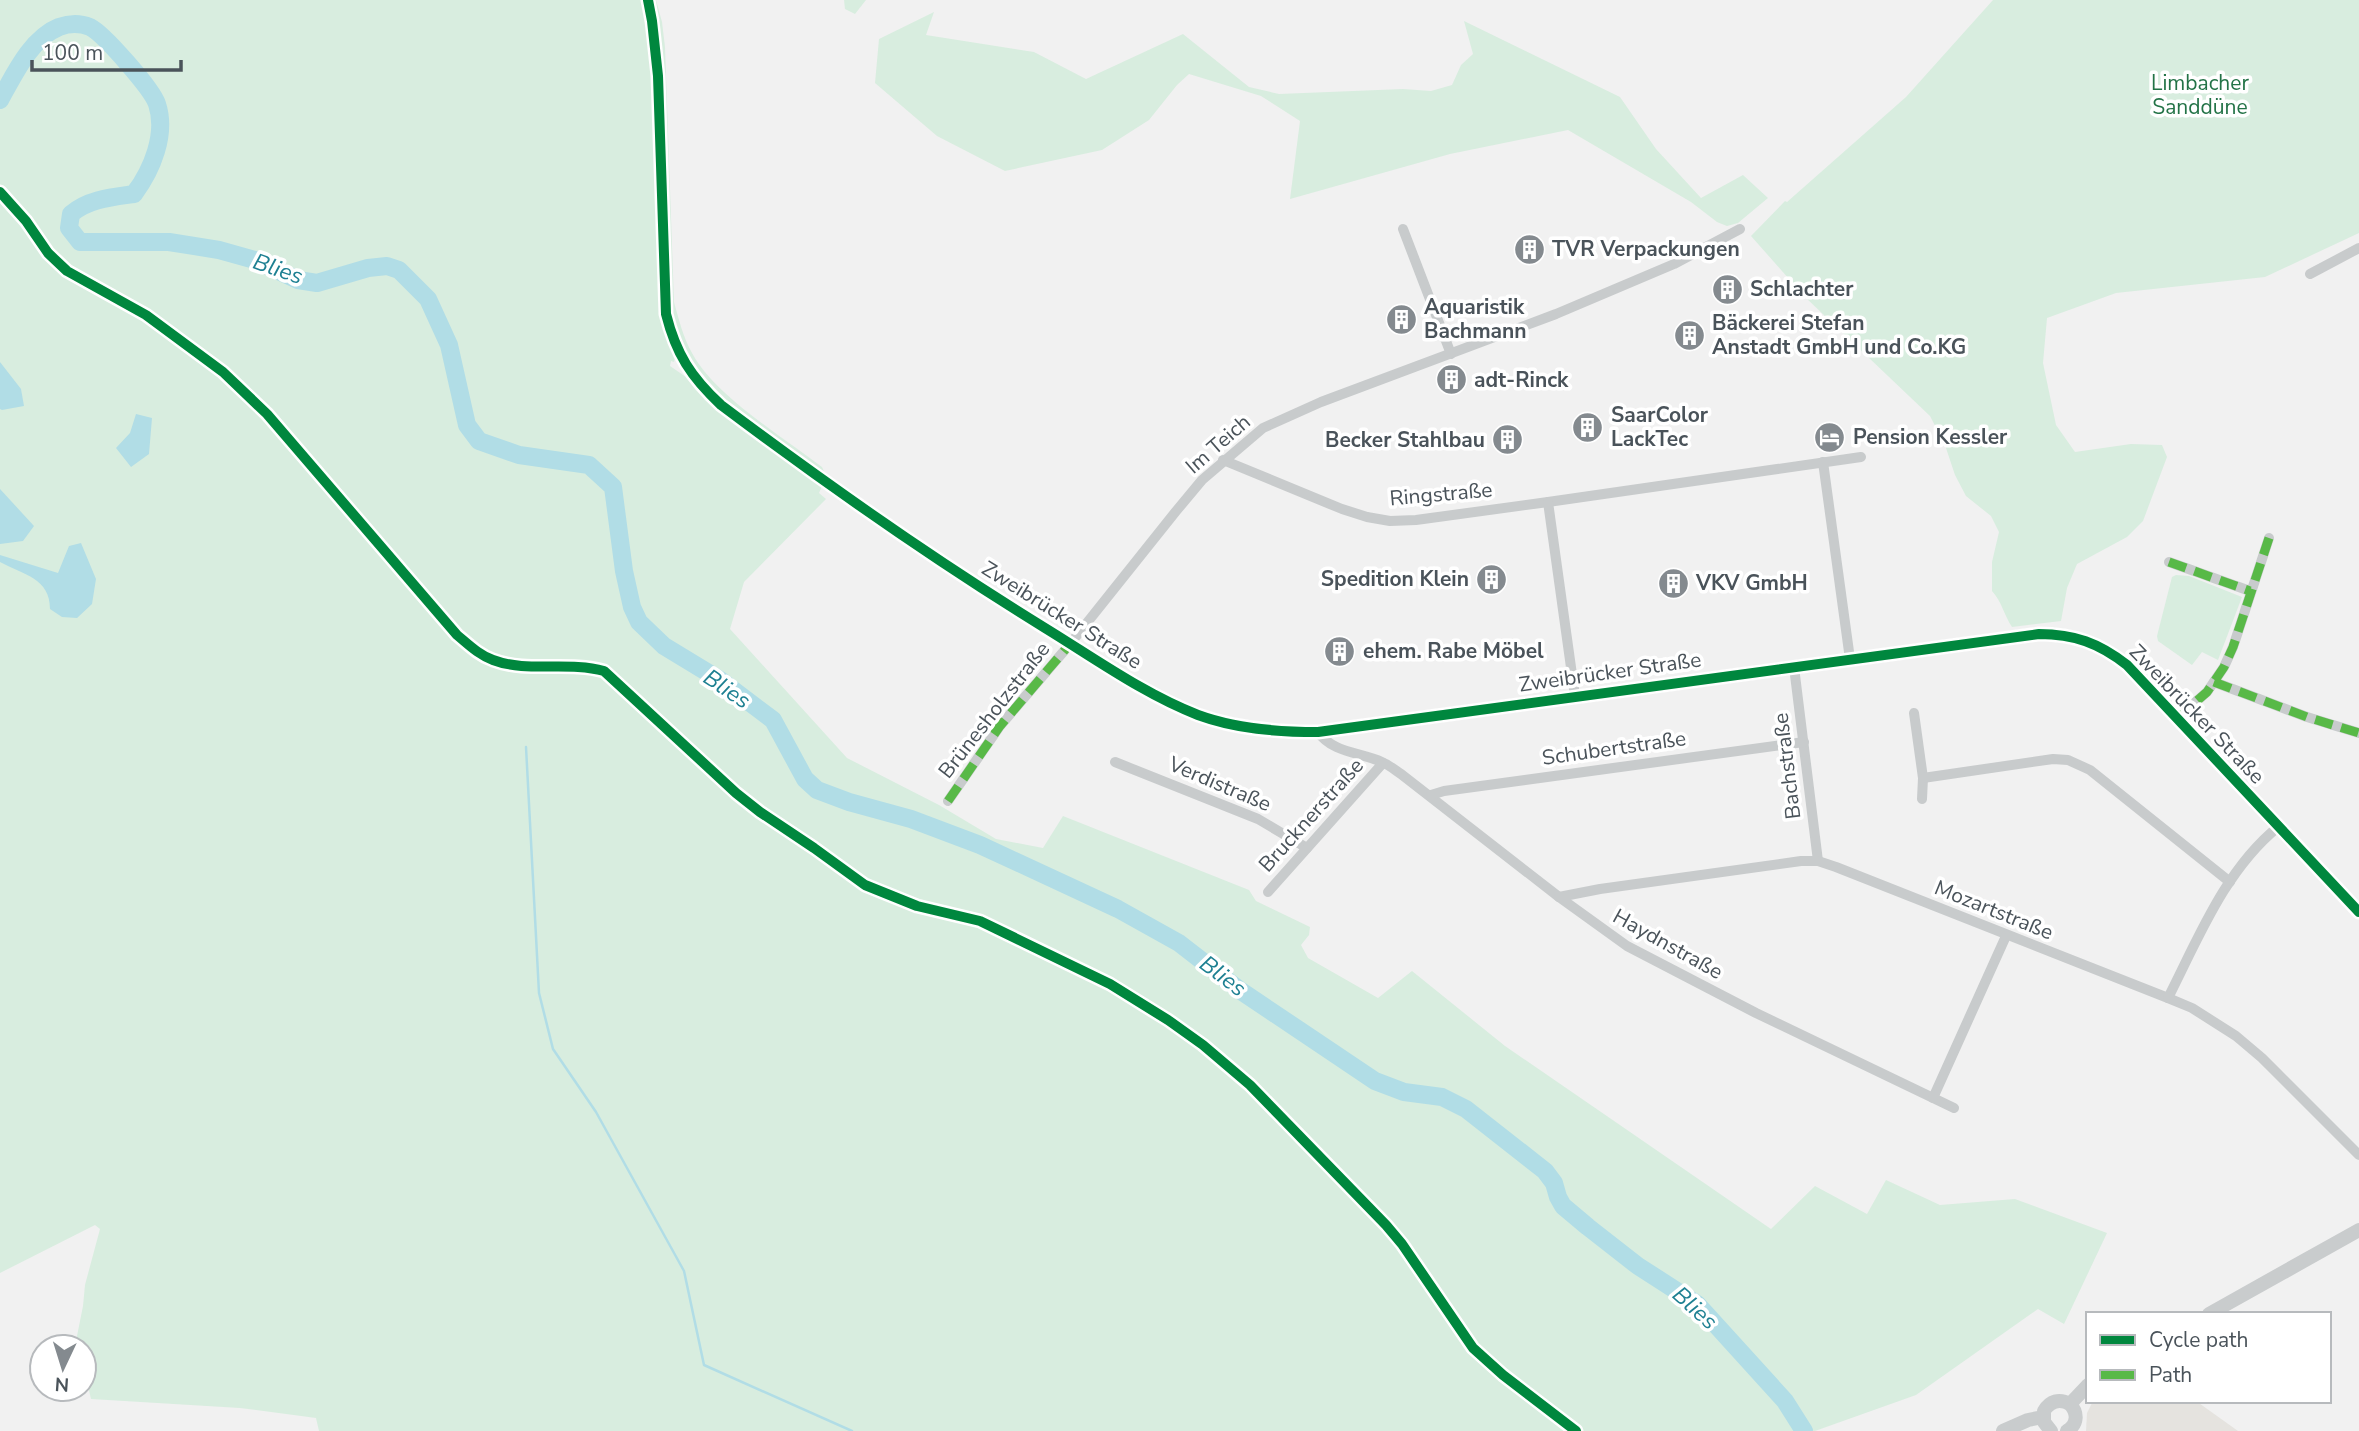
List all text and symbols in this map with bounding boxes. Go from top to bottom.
scale bar [32,28,180,72]
text: 100 m [42,39,103,67]
park label: Limbacher Sanddüne [2151,69,2249,121]
building icon: TVR Verpackungen [1512,232,1546,266]
place label: TVR Verpackungen [1552,235,1740,263]
water label: Blies [249,246,307,292]
building icon: Schlachter [1710,272,1744,306]
place label: Schlachter [1750,275,1854,303]
place label: Aquaristik Bachmann [1424,293,1527,345]
building icon: Aquaristik Bachmann [1384,302,1418,336]
place label: Bäckerei Stefan Anstadt GmbH und Co.KG [1712,309,1966,361]
building icon: Bäckerei Stefan Anstadt GmbH und Co.KG [1672,318,1706,352]
building icon: adt-Rinck [1434,363,1468,397]
place label: adt-Rinck [1474,366,1569,394]
place label: SaarColor LackTec [1611,401,1709,453]
street label: Im Teich [1180,408,1256,480]
building icon: SaarColor LackTec [1571,410,1605,444]
hotel icon: Pension Kessler [1813,420,1847,454]
building icon: Becker Stahlbau [1491,423,1525,457]
place label: Pension Kessler [1853,423,2008,451]
place label: Becker Stahlbau [1325,426,1485,454]
street label: Ringstraße [1388,476,1494,512]
street label: Zweibrücker Straße [977,554,1147,676]
building icon: Spedition Klein [1475,562,1509,596]
place label: Spedition Klein [1321,565,1469,593]
building icon: VKV GmbH [1656,566,1690,600]
place label: VKV GmbH [1695,569,1808,597]
building icon: ehem. Rabe Möbel [1323,634,1357,668]
street label: Brünesholzstraße [932,636,1056,784]
place label: ehem. Rabe Möbel [1363,637,1544,665]
street label: Zweibrücker Straße [2123,638,2271,790]
street label: Zweibrücker Straße [1517,645,1703,699]
water label: Blies [697,662,757,716]
street label: Bachstraße [1767,711,1807,821]
street label: Schubertstraße [1540,724,1688,772]
street label: Verdistraße [1163,749,1276,818]
street label: Brucknerstraße [1252,752,1370,878]
street label: Mozartstraße [1931,873,2057,947]
street label: Haydnstraße [1608,902,1728,986]
water label: Blies [1193,948,1253,1004]
water label: Blies [1666,1279,1724,1337]
legend [2086,1312,2331,1403]
text: Cycle path [2149,1326,2248,1354]
north arrow [28,1333,98,1403]
text: Path [2149,1361,2192,1389]
text: N [54,1370,70,1397]

